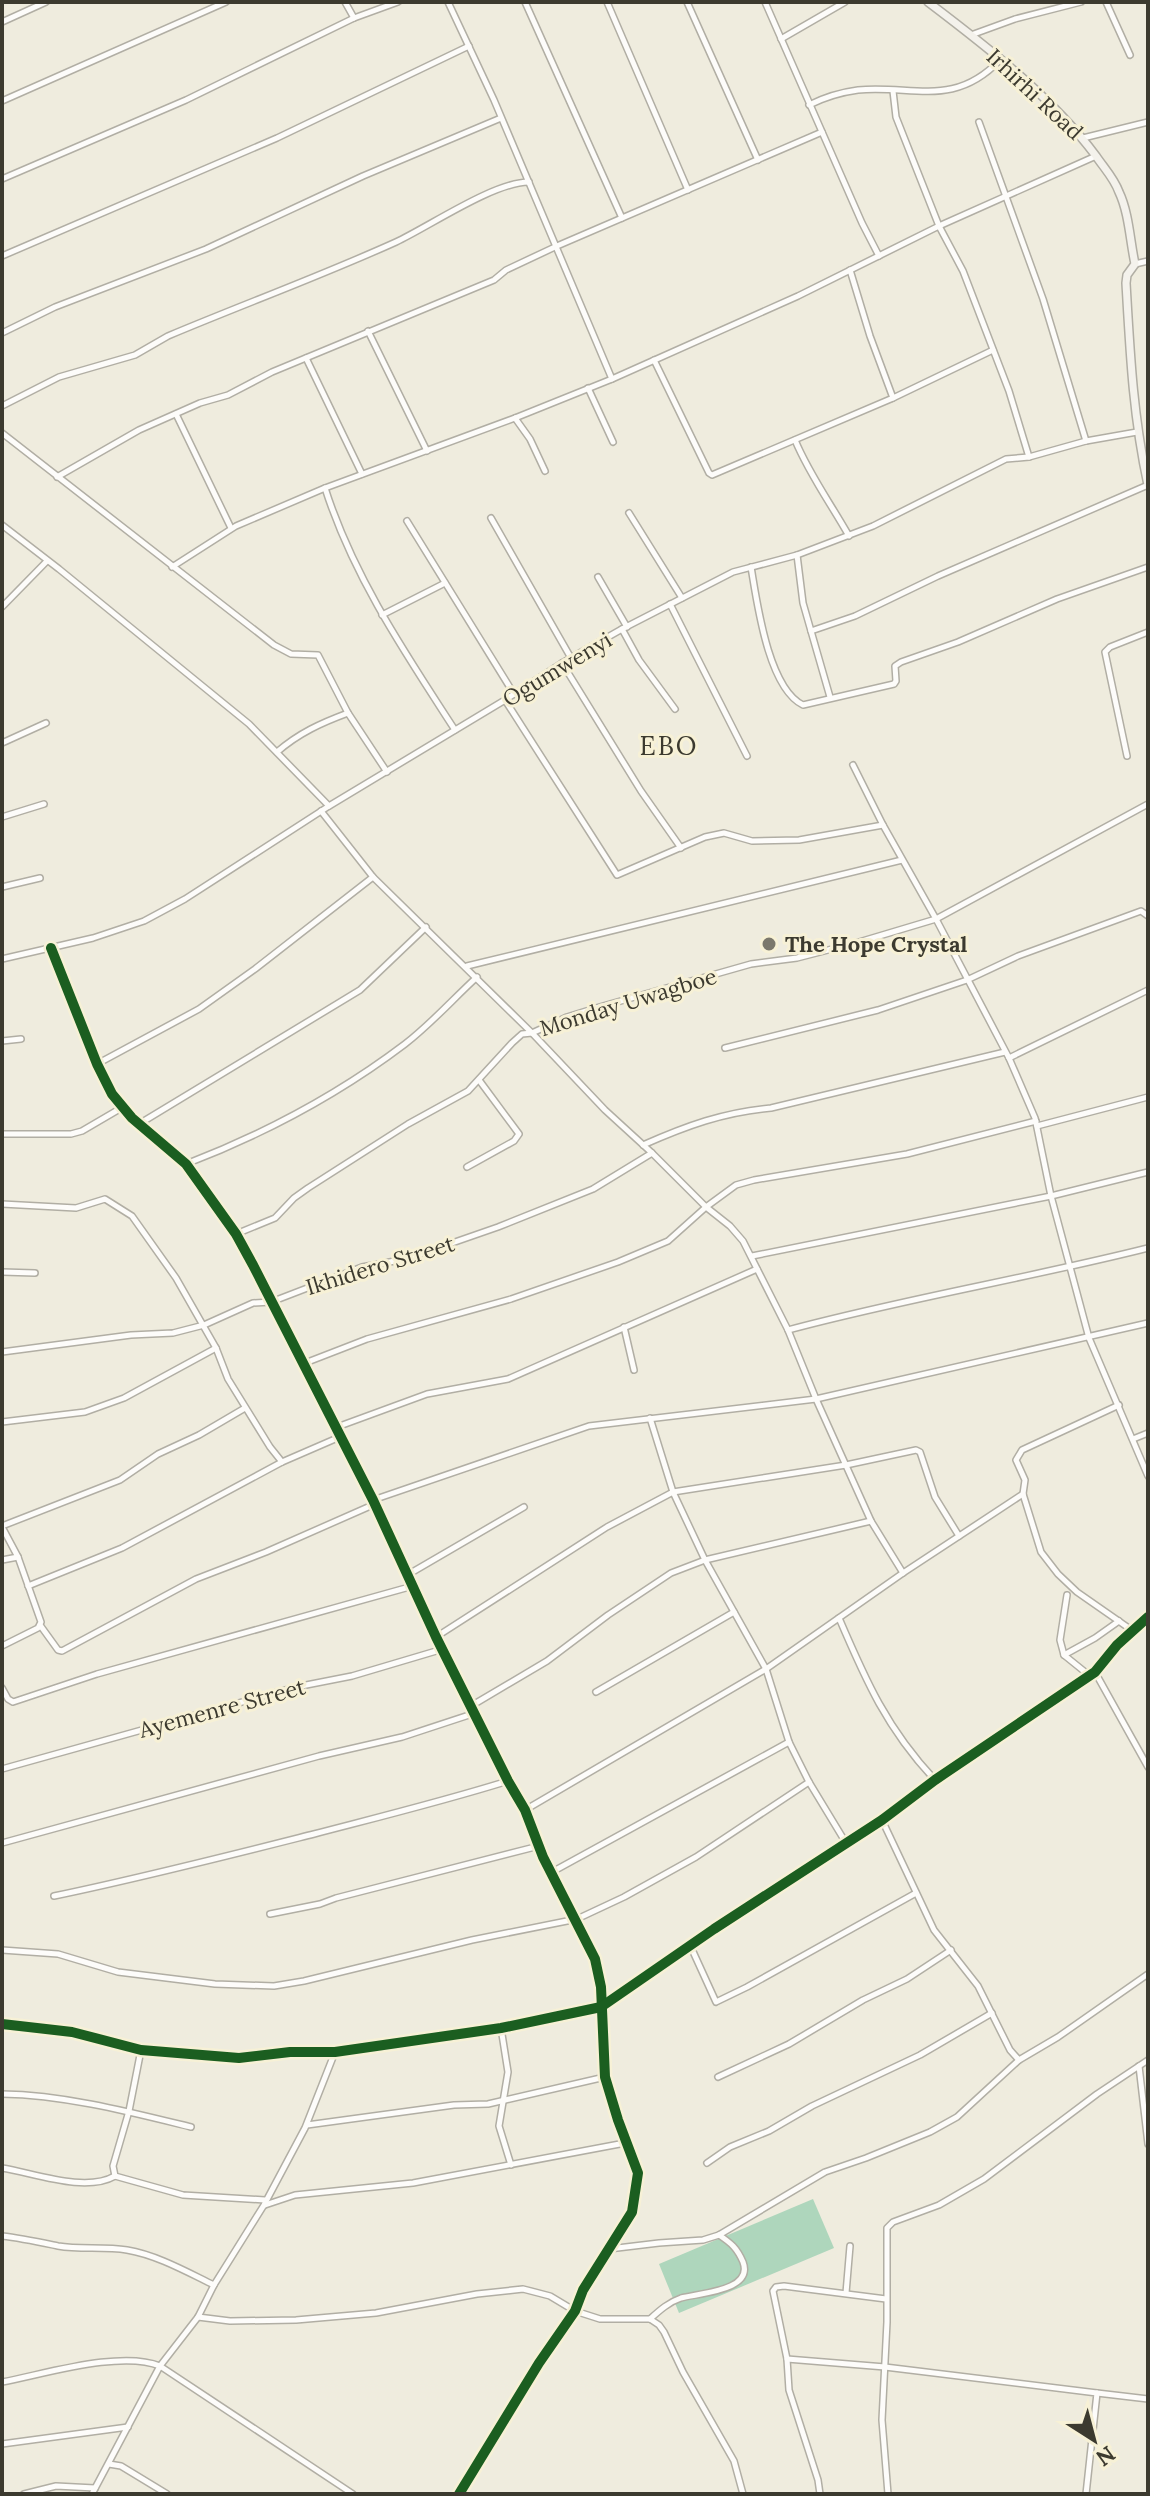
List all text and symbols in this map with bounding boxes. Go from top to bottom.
street label: Irhirhi Road [981,42,1089,146]
street label: Ogumwenyi [497,625,617,713]
district label: EBO [640,729,699,762]
place label: The Hope Crystal [785,930,967,958]
marker: The Hope Crystal [760,935,778,953]
street label: Monday Uwagboe [536,962,720,1042]
street label: Ikhidero Street [302,1229,458,1301]
street label: Ayemenre Street [135,1672,309,1744]
north arrow [1054,2400,1134,2480]
text: N [1091,2440,1121,2473]

